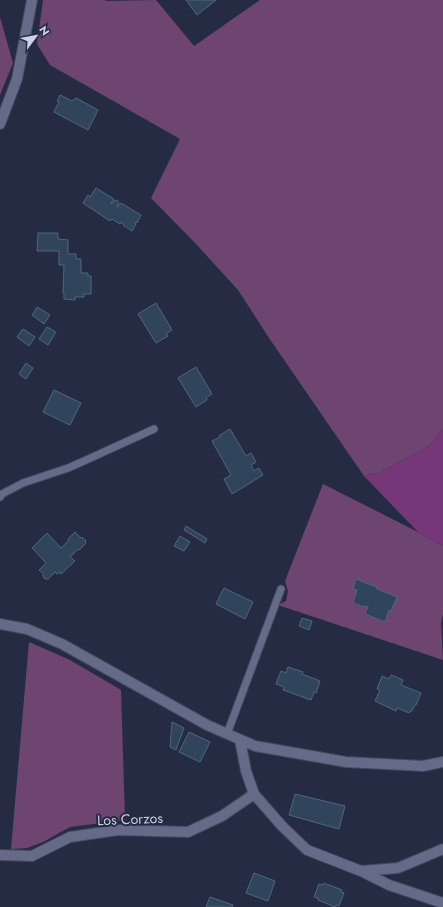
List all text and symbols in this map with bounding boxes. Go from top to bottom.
north arrow [16,16,56,56]
text: N [35,23,54,39]
street label: Los Corzos [97,808,164,830]

